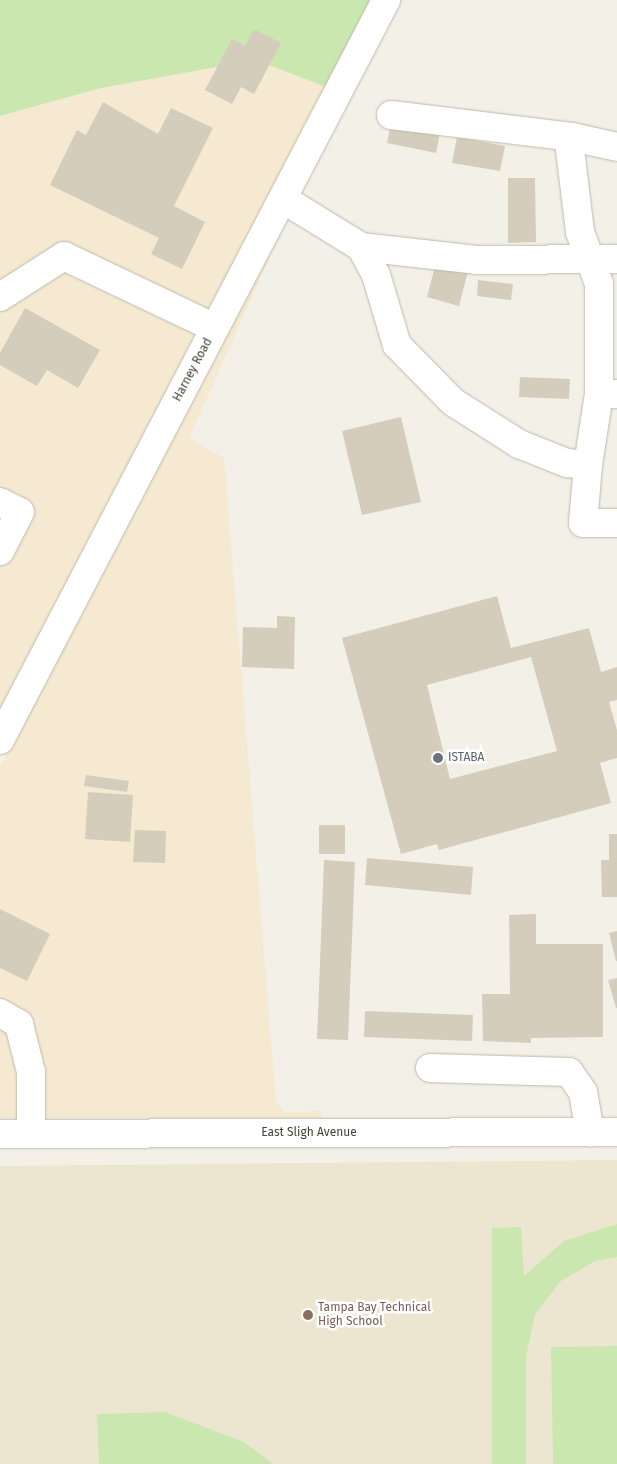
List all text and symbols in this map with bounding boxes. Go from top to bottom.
street label: Harney Road [170,336,216,404]
place label: ISTABA [448,751,484,765]
marker: ISTABA [432,752,444,764]
street label: East Sligh Avenue [261,1126,357,1140]
place label: Tampa Bay Technical High School [318,1301,431,1329]
marker: Tampa Bay Technical High School [302,1309,314,1321]

